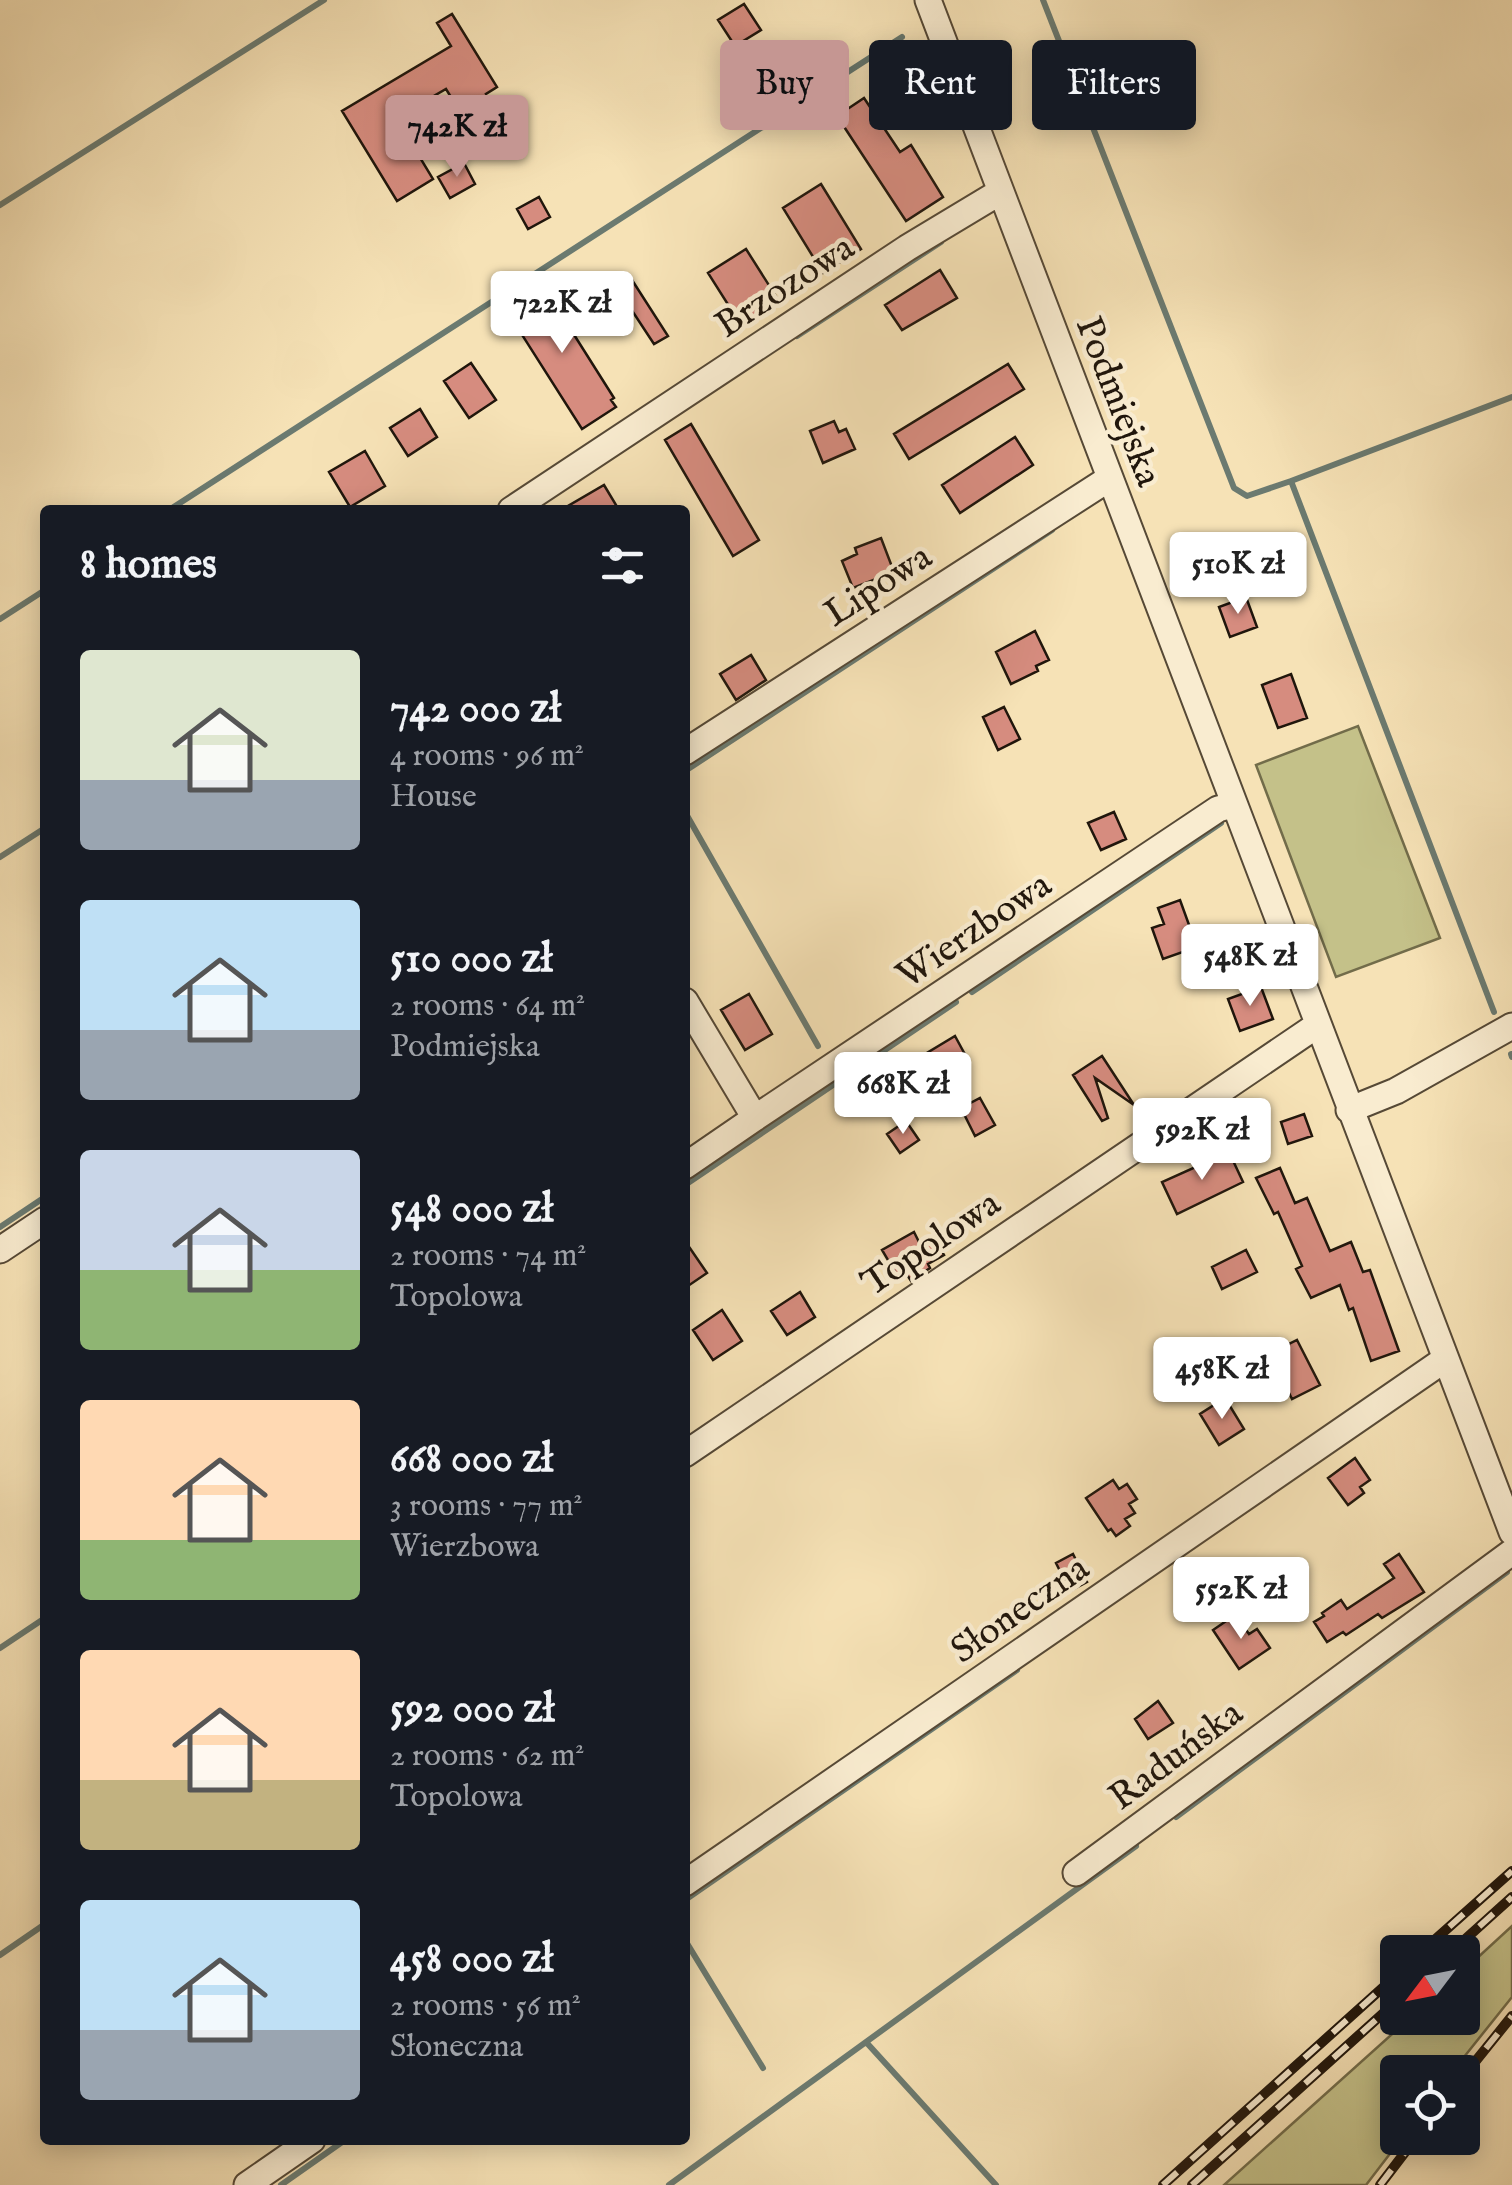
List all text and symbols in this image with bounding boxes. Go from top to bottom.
chip: Buy [720,40,849,130]
chip: Rent [869,40,1012,130]
chip: Filters [1032,40,1196,130]
pin: 742K zł [365,95,549,180]
text: 742K zł [407,107,507,148]
street label: Brzozowa [707,225,865,350]
pin: 722K zł [470,271,654,356]
text: 722K zł [513,283,611,324]
street label: Podmiejska [1063,310,1172,494]
pin: 510K zł [1146,532,1330,617]
street label: Lipowa [816,534,942,639]
icon: filters [595,538,650,593]
text: 8 homes [80,539,217,592]
text: 510K zł [1192,544,1284,585]
text: 742 000 zł [390,683,561,736]
icon: home [160,690,280,810]
text: 4 rooms · 96 m² [390,736,584,777]
text: House [390,777,477,818]
street label: Wierzbowa [888,862,1062,1001]
pin: 548K zł [1158,924,1342,1009]
text: 510 000 zł [390,933,552,986]
text: 548K zł [1203,936,1297,977]
icon: home [160,940,280,1060]
text: 2 rooms · 64 m² [390,986,585,1027]
text: Podmiejska [390,1027,540,1068]
pin: 668K zł [811,1052,995,1137]
text: 668K zł [856,1064,950,1105]
pin: 592K zł [1110,1098,1294,1183]
text: 592K zł [1155,1110,1249,1151]
street label: Topolowa [853,1180,1011,1308]
text: 548 000 zł [390,1183,553,1236]
icon: home [160,1190,280,1310]
text: 2 rooms · 74 m² [390,1236,586,1277]
text: Topolowa [390,1277,522,1318]
pin: 458K zł [1130,1337,1314,1422]
text: 458K zł [1175,1349,1269,1390]
text: 668 000 zł [390,1433,553,1486]
icon: home [160,1440,280,1560]
text: 3 rooms · 77 m² [390,1486,583,1527]
text: Wierzbowa [390,1527,539,1568]
street label: Słoneczna [942,1545,1100,1676]
pin: 552K zł [1149,1557,1333,1642]
text: 552K zł [1195,1569,1287,1610]
text: 592 000 zł [390,1683,554,1736]
icon: home [160,1690,280,1810]
street label: Raduńska [1100,1690,1254,1822]
text: 2 rooms · 62 m² [390,1736,584,1777]
text: Topolowa [390,1777,522,1818]
text: 458 000 zł [390,1933,553,1986]
north arrow [1380,1935,1480,2035]
map controls [1380,1935,1480,2155]
icon: home [160,1940,280,2060]
text: 2 rooms · 56 m² [390,1986,581,2027]
text: Słoneczna [390,2027,523,2068]
button: locate [1380,2055,1480,2155]

